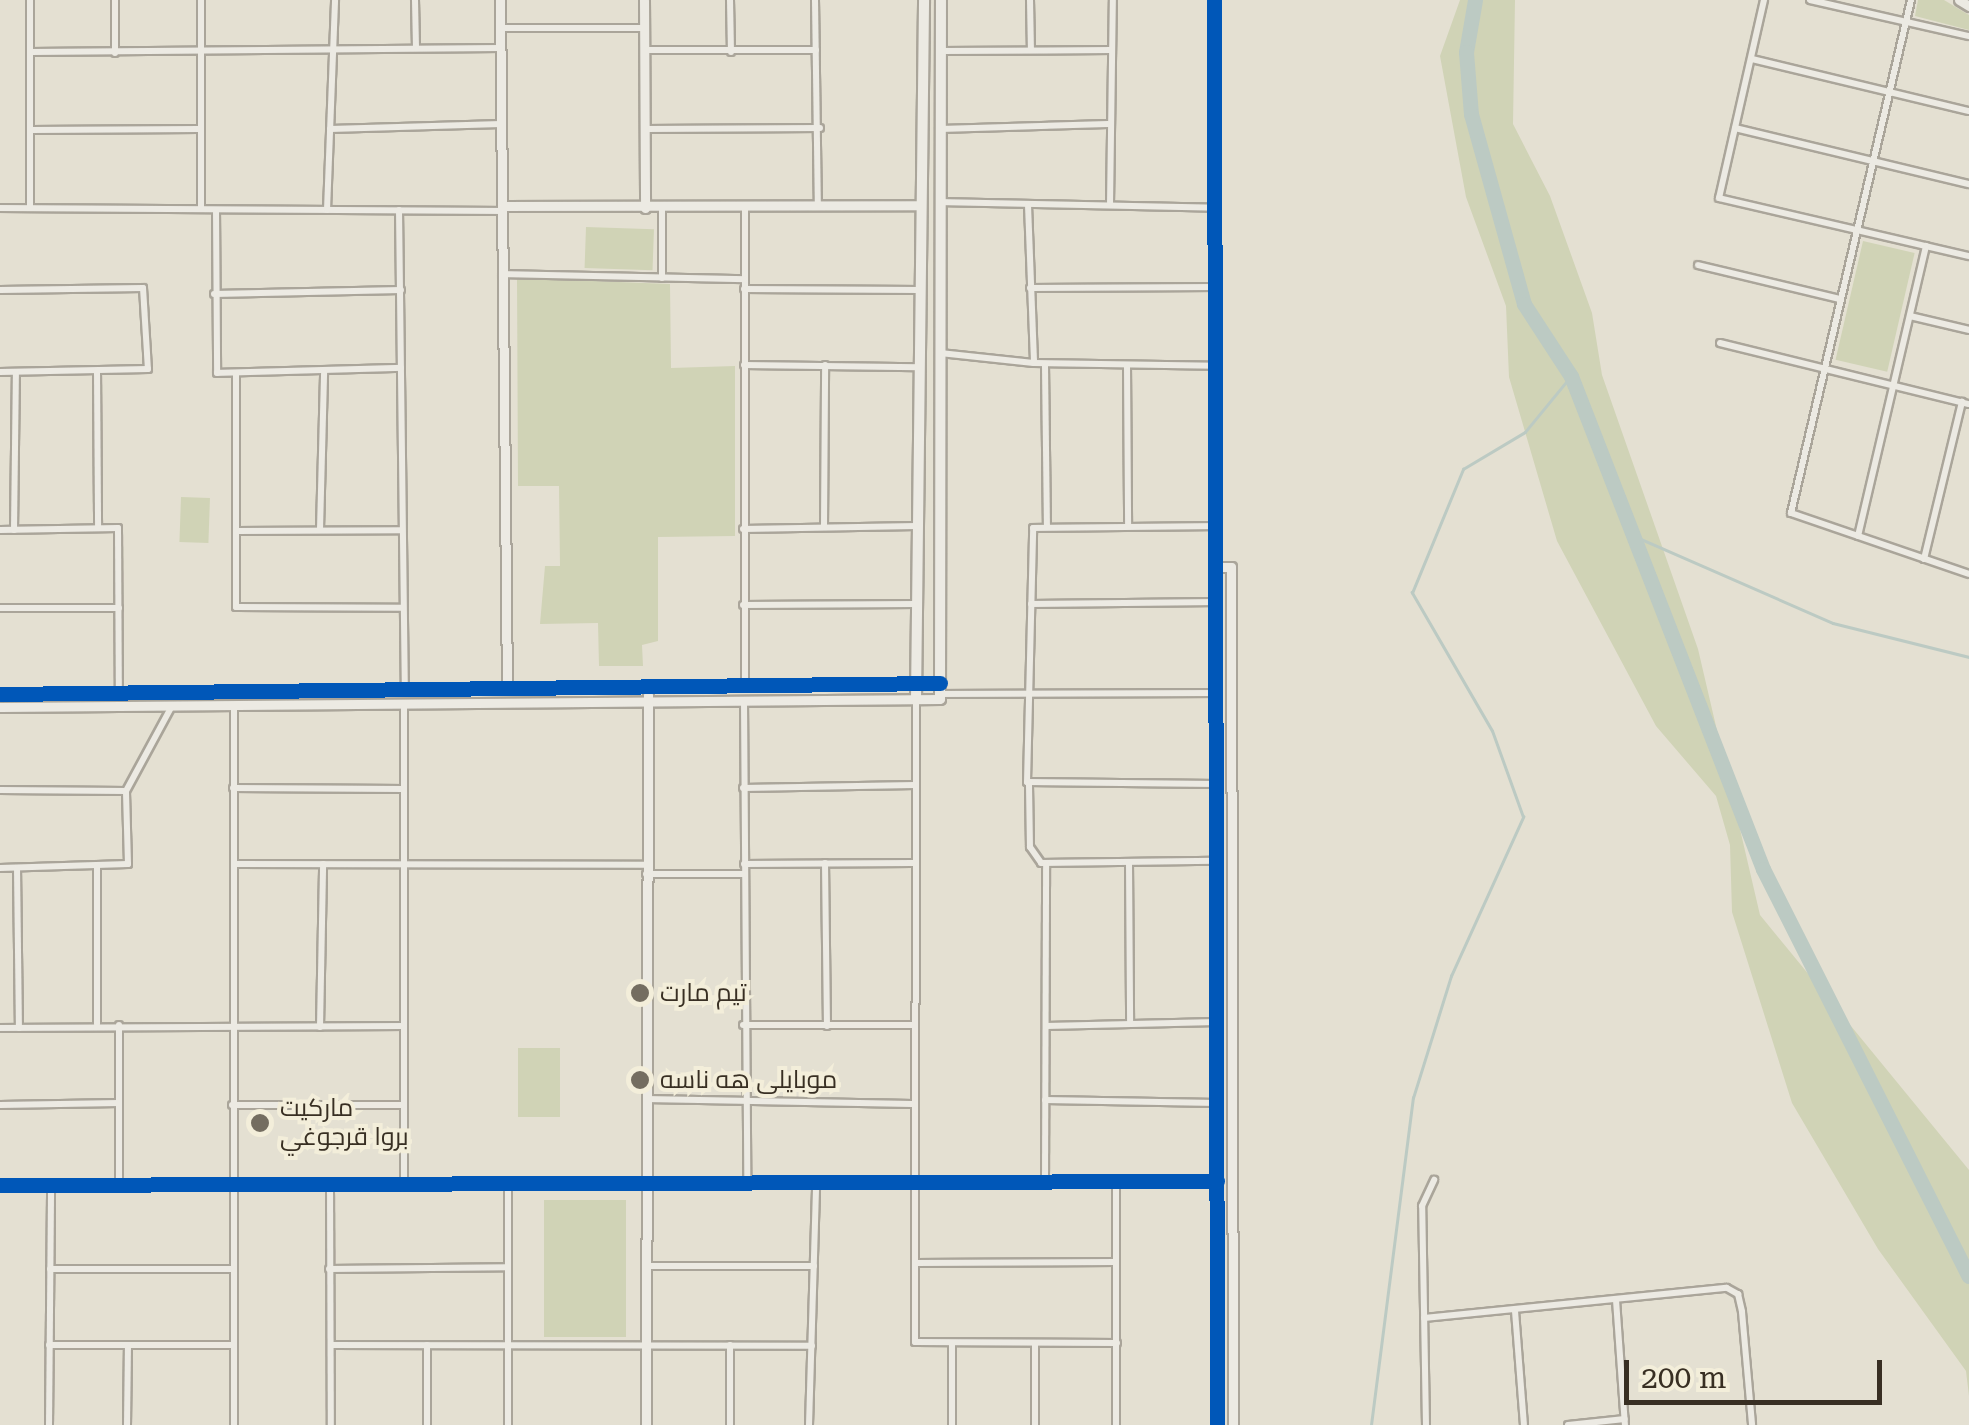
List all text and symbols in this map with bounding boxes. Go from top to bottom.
place label: تیم مارت [660,978,747,1008]
marker: تیم مارت [629,982,651,1004]
place label: موبایلی هه ناسه [660,1065,837,1095]
marker: موبایلی هه ناسه [629,1069,651,1091]
place label: ماركيت بروا قرجوغي [280,1094,409,1153]
marker: ماركيت بروا قرجوغي [249,1112,271,1134]
scale bar [1629,1340,1886,1402]
text: 200 m [1641,1360,1726,1395]

